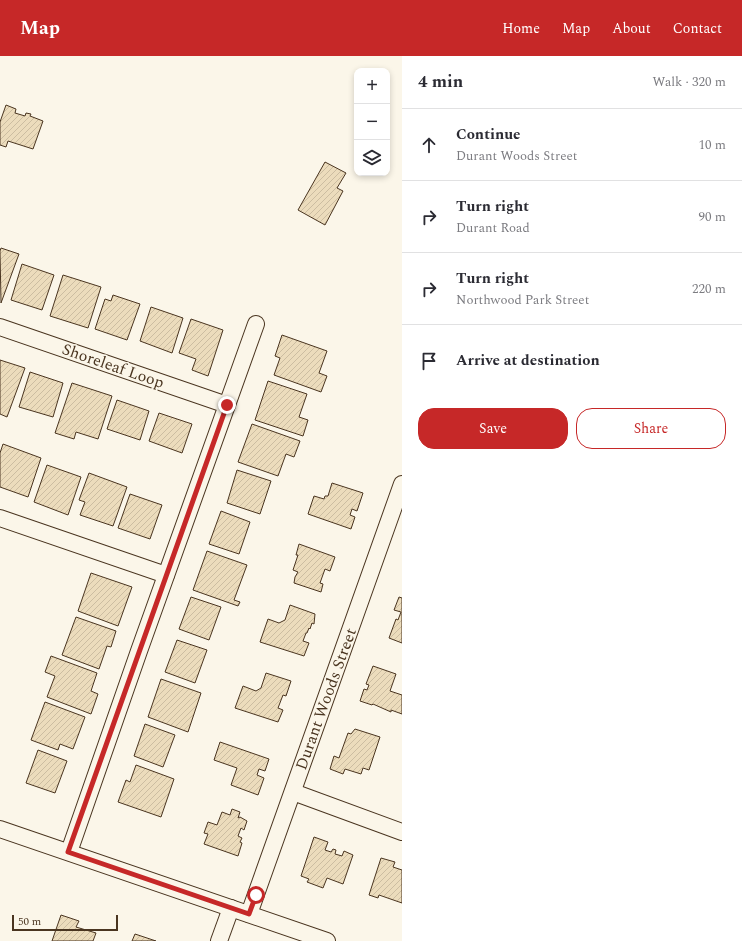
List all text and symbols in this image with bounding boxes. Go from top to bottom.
text: Map [20,14,60,43]
text: Home [502,18,540,39]
text: Map [562,18,590,39]
text: About [612,18,651,39]
text: Contact [673,18,722,39]
map controls [354,68,390,176]
button: + [354,68,390,104]
text: 4 min [418,69,463,95]
text: Walk · 320 m [652,72,726,92]
button: − [354,104,390,140]
text: Continue [456,123,521,146]
icon: ahead [418,134,440,156]
text: 10 m [699,135,726,155]
button: layers [354,140,390,176]
text: Durant Woods Street [456,146,577,166]
text: Turn right [456,195,529,218]
icon: right [418,206,440,228]
text: 90 m [699,207,726,227]
text: Durant Road [456,218,530,238]
text: Turn right [456,267,529,290]
icon: right [418,278,440,300]
text: 220 m [692,279,726,299]
text: Northwood Park Street [456,290,589,310]
street label: Shoreleaf Loop [59,337,167,395]
text: Arrive at destination [456,349,600,372]
icon: arrive [418,350,440,372]
route end [218,396,236,414]
button: Save [418,408,568,449]
button: Share [576,408,726,449]
street label: Durant Woods Street [289,624,363,773]
route start [247,886,265,904]
scale bar [12,913,118,932]
text: 50 m [18,913,41,930]

